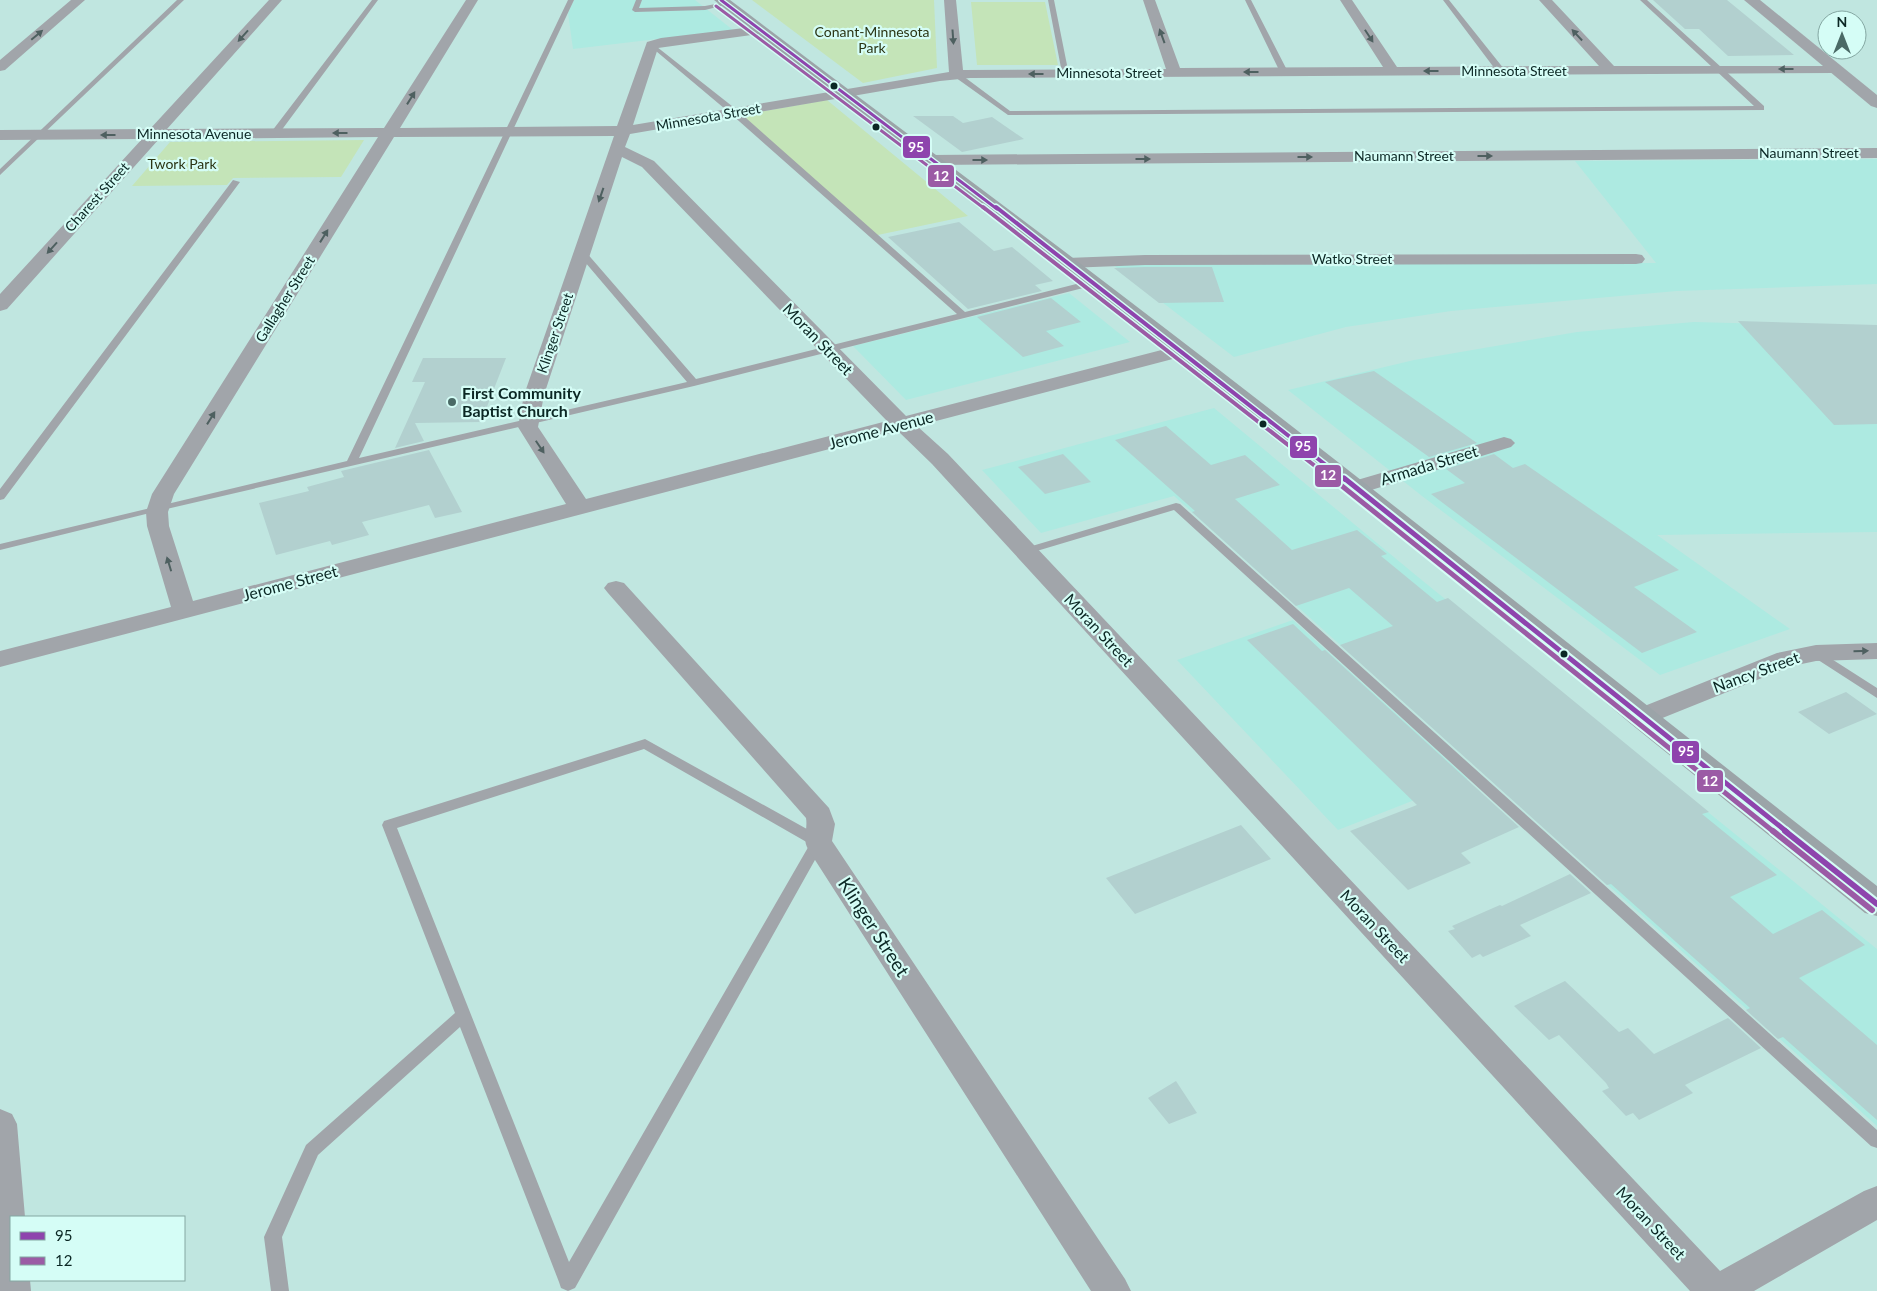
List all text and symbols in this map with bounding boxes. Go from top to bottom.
north arrow [1817,10,1867,60]
text: N [1837,13,1847,30]
park label: Conant-Minnesota Park [815,23,930,56]
one-way arrow [1158,29,1165,44]
one-way arrow [1365,29,1374,42]
one-way arrow [1571,29,1583,41]
one-way arrow [31,30,44,41]
one-way arrow [237,30,249,42]
one-way arrow [950,30,958,46]
street label: Minnesota Street [1461,62,1567,79]
street label: Minnesota Street [1056,64,1162,81]
one-way arrow [1777,65,1793,73]
one-way arrow [1422,67,1438,75]
one-way arrow [1242,68,1258,76]
one-way arrow [1027,70,1043,78]
unlabelled marker [829,81,839,91]
one-way arrow [406,92,415,105]
street label: Minnesota Street [654,99,761,134]
unlabelled marker [871,122,881,132]
street label: Minnesota Avenue [137,125,251,142]
one-way arrow [332,129,348,137]
one-way arrow [99,131,115,139]
line badge: 95 [902,135,931,159]
text: 95 [908,138,924,155]
street label: Naumann Street [1759,144,1859,161]
street label: Naumann Street [1354,147,1454,164]
one-way arrow [1477,152,1493,160]
one-way arrow [1298,153,1314,161]
one-way arrow [1135,154,1151,162]
park label: Twork Park [147,155,217,172]
one-way arrow [973,156,989,164]
street label: Charest Street [61,158,132,235]
line badge: 12 [927,164,955,188]
text: 12 [933,167,949,184]
one-way arrow [597,188,605,203]
one-way arrow [320,230,329,243]
one-way arrow [46,241,58,253]
street label: Watko Street [1312,250,1392,267]
street label: Gallagher Street [251,252,318,345]
street label: Klinger Street [533,291,576,375]
street label: Moran Street [779,299,857,379]
place label: First Community Baptist Church [462,383,581,420]
marker: First Community Baptist Church [446,396,458,408]
street label: Jerome Avenue [826,406,935,453]
one-way arrow [206,412,215,425]
unlabelled marker [1258,419,1268,429]
line badge: 95 [1289,435,1318,459]
text: 95 [1295,437,1311,454]
one-way arrow [535,441,545,454]
street label: Armada Street [1378,441,1480,488]
line badge: 12 [1314,464,1342,488]
text: 12 [1320,466,1336,483]
one-way arrow [165,557,173,572]
street label: Jerome Street [240,561,340,604]
street label: Moran Street [1061,589,1138,670]
street label: Nancy Street [1710,647,1802,696]
one-way arrow [1853,647,1869,655]
unlabelled marker [1559,649,1569,659]
line badge: 95 [1671,740,1700,764]
text: 95 [1678,742,1694,759]
line badge: 12 [1696,769,1724,793]
text: 12 [1702,772,1718,789]
street label: Klinger Street [834,873,915,981]
street label: Moran Street [1337,885,1414,966]
street label: Moran Street [1613,1182,1690,1263]
legend [10,1216,185,1281]
text: 95 [55,1226,72,1244]
text: 12 [55,1251,72,1269]

